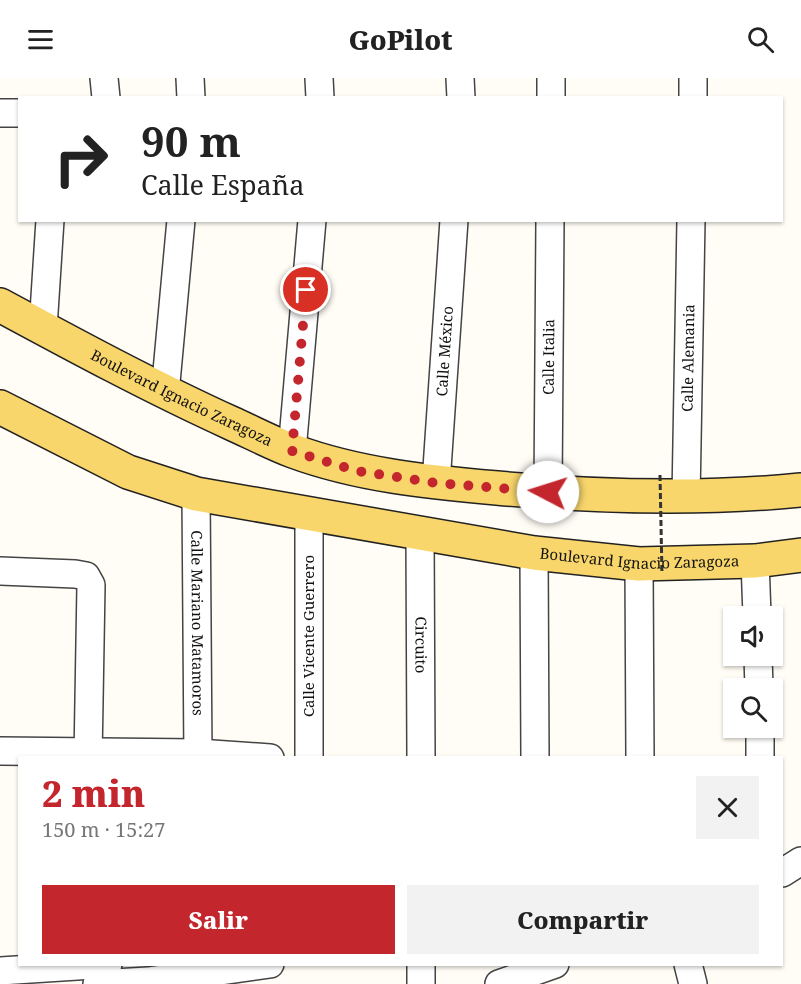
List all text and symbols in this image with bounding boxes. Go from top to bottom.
text: GoPilot [348,21,453,58]
icon: menu [24,23,57,56]
icon: search [744,23,777,56]
text: 90 m [141,112,241,169]
icon: right [42,120,120,198]
text: Calle España [141,166,304,203]
pin [280,264,331,315]
icon: arrive [289,273,322,306]
street label: Calle Alemania [677,304,698,412]
street label: Calle México [431,305,457,397]
street label: Calle Italia [538,319,558,395]
street label: Boulevard Ignacio Zaragoza [88,344,276,450]
position arrow [516,460,580,524]
street label: Calle Mariano Matamoros [187,530,209,716]
street label: Boulevard Ignacio Zaragoza [539,543,739,573]
street label: Calle Vicente Guerrero [298,555,318,717]
map controls [723,606,783,738]
button: sound [723,606,783,666]
street label: Circuito [411,617,432,673]
button: search [723,678,783,738]
text: 2 min [42,769,145,818]
button: close [696,776,759,839]
text: 150 m · 15:27 [42,816,165,843]
button: Salir [42,885,395,954]
button: Compartir [407,885,759,954]

